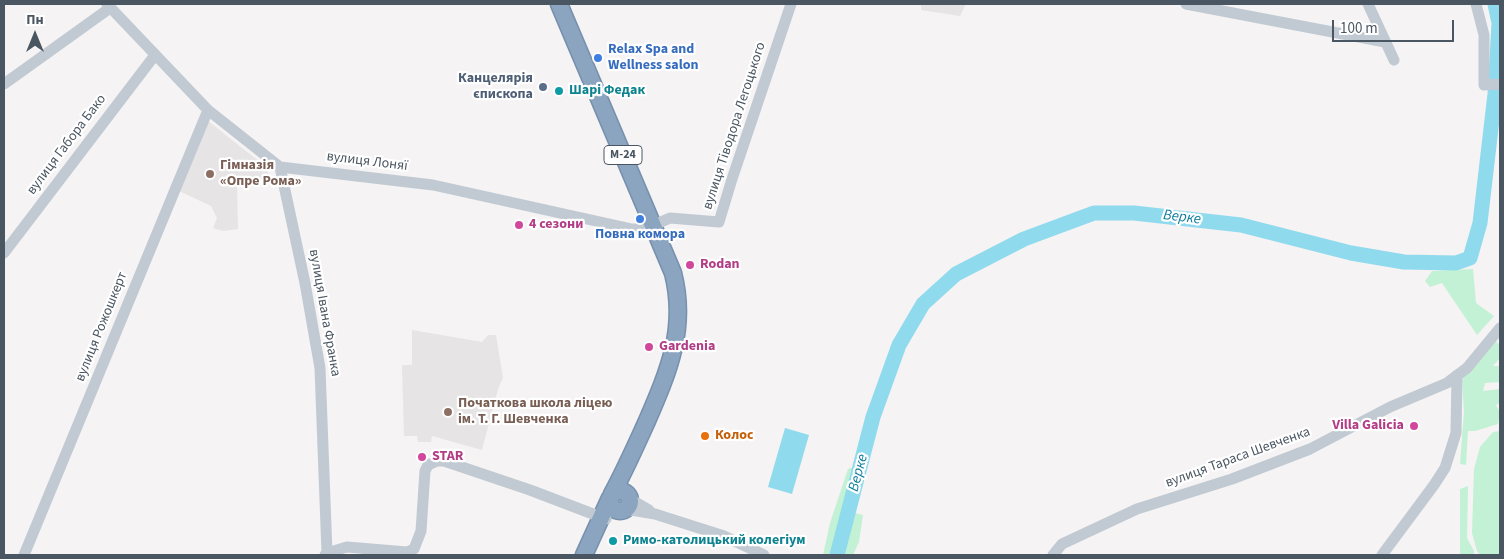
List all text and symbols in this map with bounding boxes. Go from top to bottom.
north arrow [10,10,60,60]
text: Пн [26,10,44,30]
scale bar [1334,10,1456,42]
text: 100 m [1340,18,1378,39]
street label: вулиця Тіводора Легоцького [700,40,770,212]
place label: Relax Spa and Wellness salon [608,42,698,74]
marker: Relax Spa and Wellness salon [592,52,604,64]
place label: Канцелярія єпископа [458,71,533,104]
marker: Канцелярія єпископа [537,81,549,93]
place label: Шарі Федак [569,83,645,99]
marker: Шарі Федак [553,85,565,97]
street label: вулиця Габора Бако [24,91,110,199]
road number: М-24 [604,146,642,164]
street label: вулиця Лоняї [325,149,409,175]
place label: Гімназія «Опре Рома» [220,158,302,190]
marker: Гімназія «Опре Рома» [204,168,216,180]
water label: Верке [1162,207,1202,229]
marker: Повна комора [634,213,646,225]
place label: 4 сезони [529,217,583,233]
marker: 4 сезони [513,219,525,231]
place label: Повна комора [595,227,685,243]
street label: вулиця Івана Франка [305,248,343,378]
place label: Rodan [700,257,740,273]
marker: Rodan [684,259,696,271]
street label: вулиця Рожошкерт [72,270,132,384]
place label: Gardenia [659,339,715,355]
marker: Gardenia [643,341,655,353]
place label: Початкова школа ліцею ім. Т. Г. Шевченка [458,396,612,428]
marker: Початкова школа ліцею ім. Т. Г. Шевченка [442,406,454,418]
place label: Villa Galicia [1332,418,1404,434]
marker: Villa Galicia [1408,420,1420,432]
street label: вулиця Тараса Шевченка [1163,424,1313,492]
place label: Колос [715,428,753,444]
marker: Колос [699,430,711,442]
place label: STAR [432,449,463,465]
marker: STAR [416,451,428,463]
water label: Верке [845,452,873,494]
place label: Римо-католицький колегіум [623,533,806,549]
marker: Римо-католицький колегіум [607,535,619,547]

